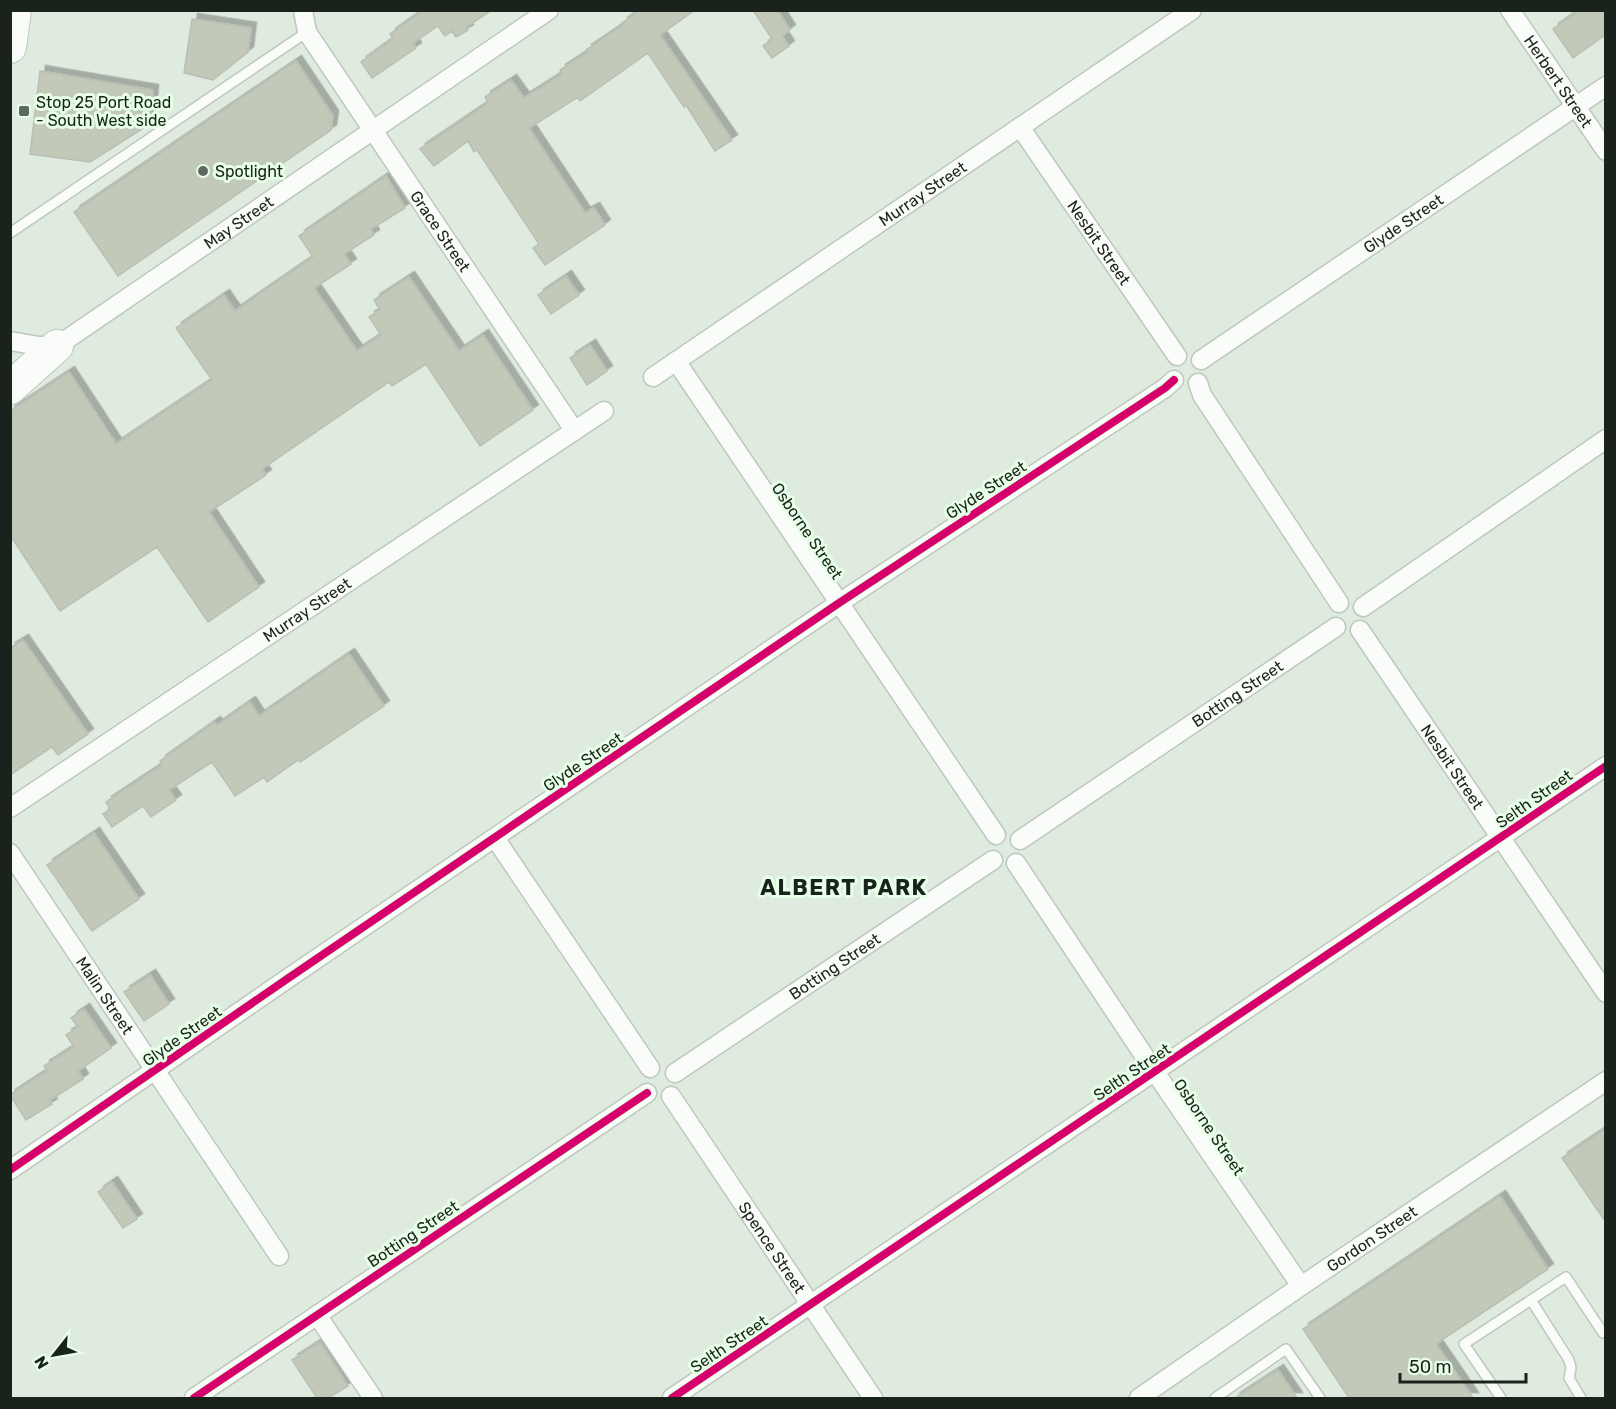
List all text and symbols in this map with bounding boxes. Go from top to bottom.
street label: Herbert Street [1520,31,1597,131]
place label: Stop 25 Port Road - South West side [36,93,171,130]
marker: Stop 25 Port Road - South West side [17,104,31,118]
street label: Murray Street [875,157,970,230]
place label: Spotlight [215,162,283,181]
marker: Spotlight [196,164,210,178]
street label: Grace Street [407,187,475,275]
street label: Glyde Street [1360,190,1447,257]
street label: May Street [200,192,277,253]
street label: Nesbit Street [1064,197,1135,288]
street label: Glyde Street [942,457,1030,523]
street label: Osborne Street [768,479,846,583]
street label: Murray Street [259,573,354,646]
street label: Botting Street [1188,656,1286,731]
street label: Nesbit Street [1417,721,1488,813]
street label: Glyde Street [540,728,626,796]
street label: Selth Street [1492,766,1576,832]
district label: ALBERT PARK [760,874,928,901]
street label: Botting Street [785,929,884,1003]
street label: Malin Street [72,953,138,1038]
street label: Glyde Street [139,1002,225,1070]
street label: Selth Street [1090,1039,1174,1105]
street label: Osborne Street [1170,1075,1248,1179]
street label: Botting Street [364,1197,462,1271]
street label: Spence Street [735,1198,810,1297]
street label: Gordon Street [1323,1201,1420,1276]
street label: Selth Street [687,1311,771,1377]
north arrow [24,1325,84,1385]
scale bar [1400,1346,1526,1384]
text: N [30,1353,53,1372]
text: 50 m [1409,1356,1452,1378]

